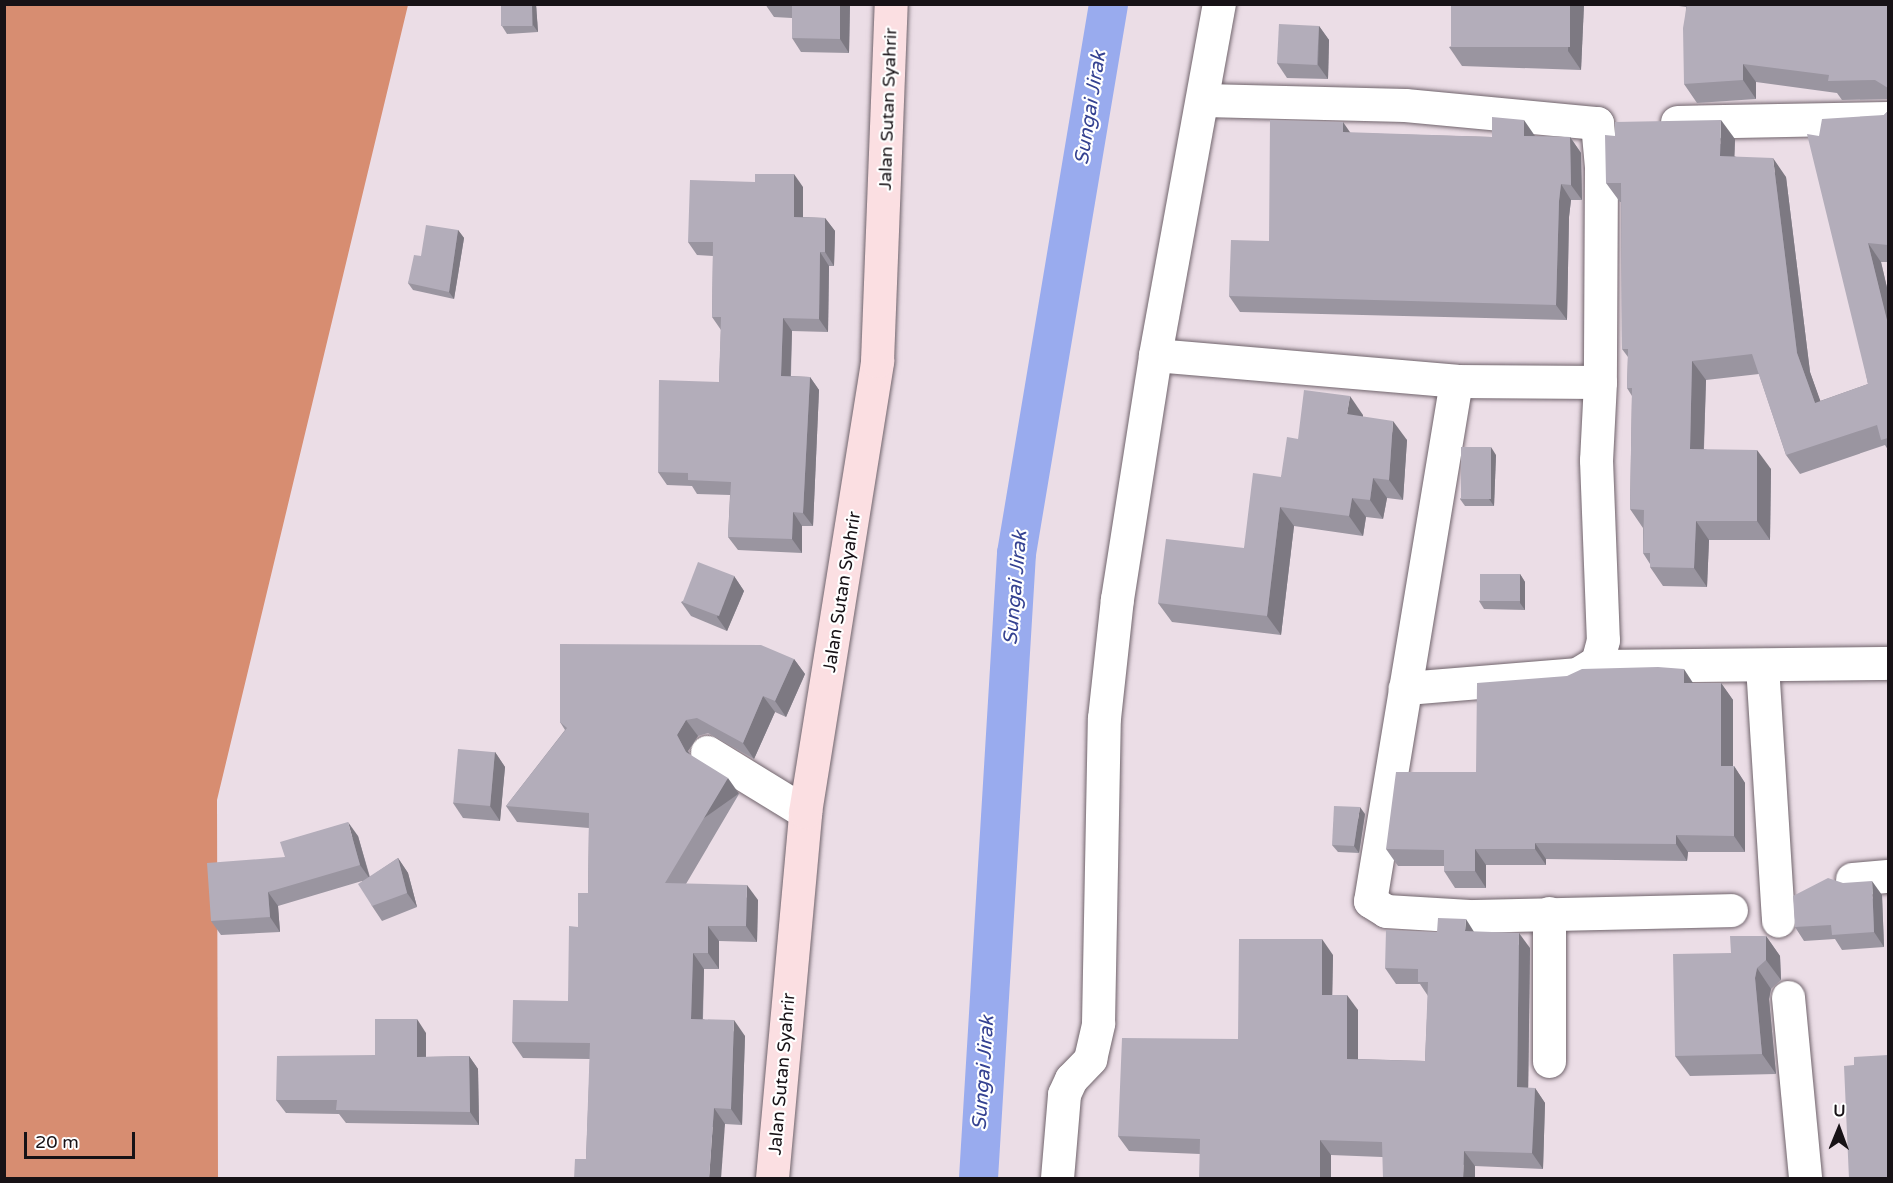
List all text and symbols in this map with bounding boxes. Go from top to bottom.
street label: Jalan Sutan Syahrir [874,27,902,191]
water label: Sungai Jirak [1070,50,1112,166]
street label: Jalan Sutan Syahrir [819,510,865,674]
water label: Sungai Jirak [999,530,1033,646]
street label: Jalan Sutan Syahrir [764,992,800,1156]
water label: Sungai Jirak [968,1015,1000,1131]
north arrow [1809,1099,1869,1159]
text: U [1833,1101,1846,1121]
scale bar [27,1120,138,1158]
text: 20 m [35,1131,79,1153]

